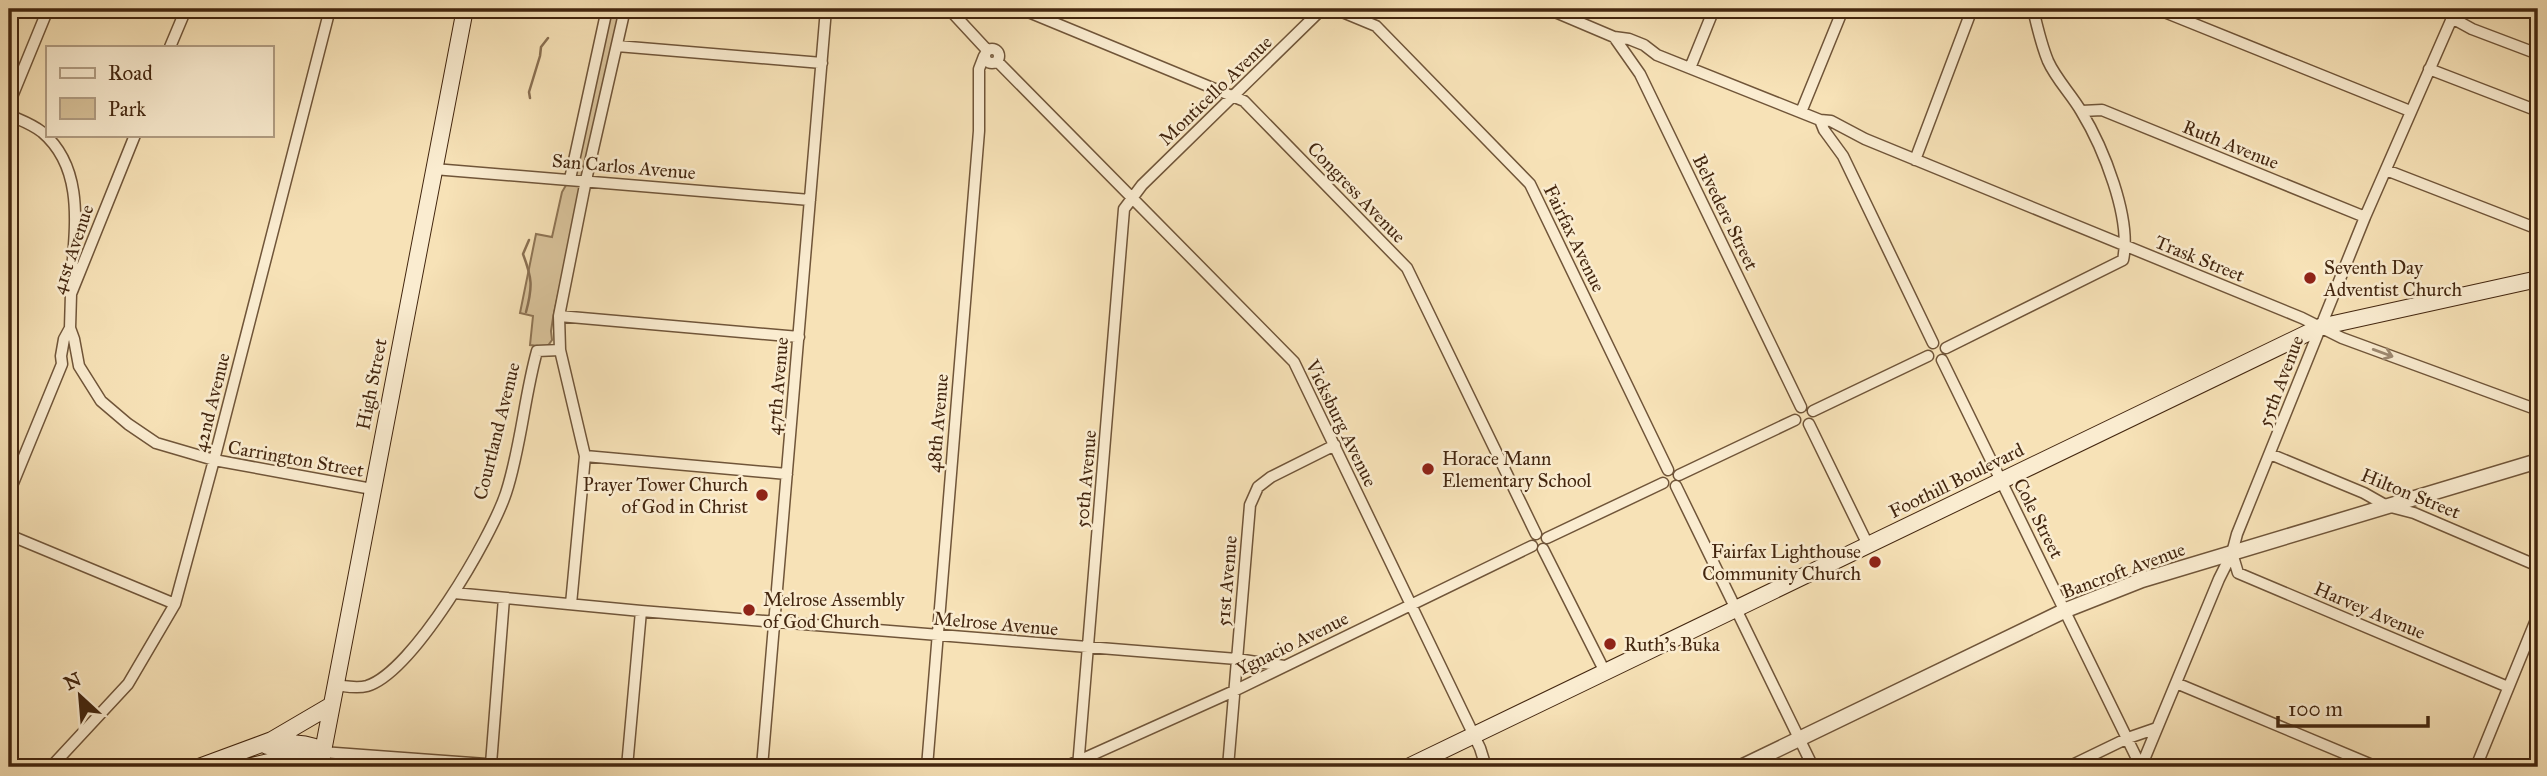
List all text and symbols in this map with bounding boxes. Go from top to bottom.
street label: Monticello Avenue [1154,31,1277,150]
legend [46,46,273,136]
text: Road [108,60,153,86]
text: Park [108,96,146,122]
street label: Ruth Avenue [2179,115,2282,174]
street label: Congress Avenue [1302,137,1411,248]
street label: San Carlos Avenue [551,149,697,184]
street label: Belvedere Street [1688,151,1764,274]
street label: Fairfax Avenue [1539,181,1610,296]
street label: 41st Avenue [46,201,98,297]
street label: Trask Street [2152,230,2248,287]
place label: Seventh Day Adventist Church [2323,256,2462,301]
marker: Seventh Day Adventist Church [2302,270,2318,286]
street label: 55th Avenue [2253,332,2308,430]
street label: High Street [351,336,393,432]
street label: 47th Avenue [762,336,793,436]
one-way arrow [2372,348,2394,360]
street label: 42nd Avenue [188,350,235,454]
street label: Vicksburg Avenue [1300,355,1382,491]
street label: Courtland Avenue [468,360,525,502]
street label: 48th Avenue [922,373,953,473]
street label: 50th Avenue [1070,429,1101,529]
street label: Carrington Street [226,435,366,483]
street label: Foothill Boulevard [1885,438,2028,523]
place label: Horace Mann Elementary School [1442,447,1592,492]
marker: Horace Mann Elementary School [1420,461,1436,477]
street label: Hilton Street [2358,463,2464,524]
place label: Prayer Tower Church of God in Christ [583,473,748,518]
street label: Cole Street [2009,474,2069,562]
marker: Prayer Tower Church of God in Christ [754,487,770,503]
street label: 51st Avenue [1211,535,1242,627]
street label: Bancroft Avenue [2058,537,2188,603]
place label: Fairfax Lighthouse Community Church [1702,540,1861,585]
marker: Fairfax Lighthouse Community Church [1867,554,1883,570]
street label: Harvey Avenue [2311,577,2429,644]
place label: Melrose Assembly of God Church [763,588,906,633]
marker: Melrose Assembly of God Church [741,602,757,618]
street label: Ygnacio Avenue [1232,606,1353,681]
street label: Melrose Avenue [933,607,1059,640]
place label: Ruth's Buka [1624,633,1721,656]
marker: Ruth's Buka [1602,636,1618,652]
north arrow [46,660,116,730]
text: N [60,667,85,695]
scale bar [2278,685,2428,729]
text: 100 m [2288,696,2343,722]

